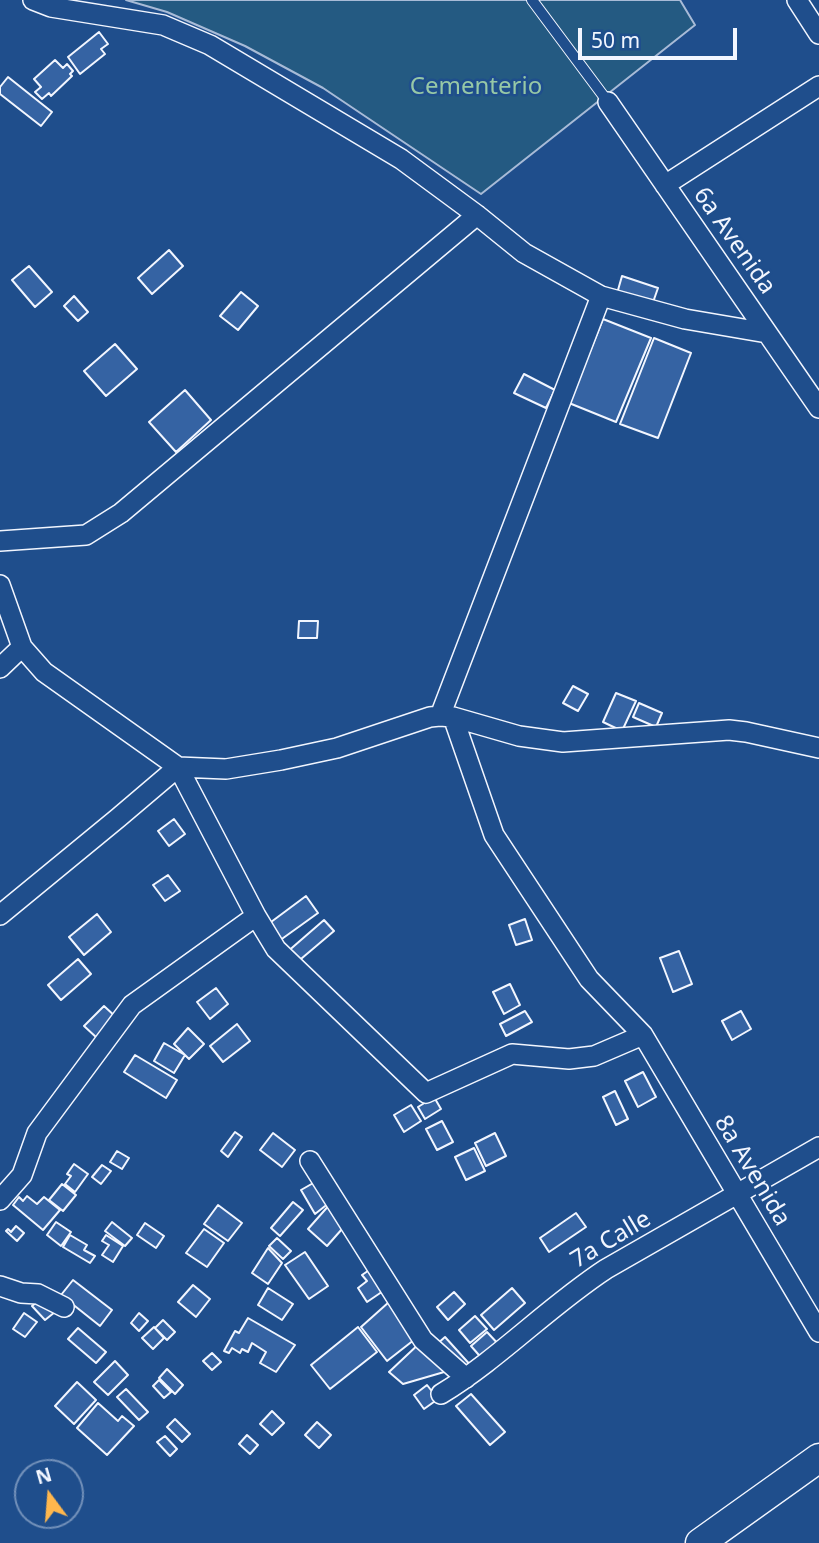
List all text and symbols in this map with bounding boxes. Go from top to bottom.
scale bar [581,14,740,58]
text: 50 m [591,26,640,54]
park label: Cementerio [410,73,542,101]
street label: 6a Avenida [687,182,781,300]
street label: 8a Avenida [708,1111,796,1231]
street label: 7a Calle [566,1205,656,1275]
north arrow [14,1459,84,1529]
text: N [33,1461,55,1490]

